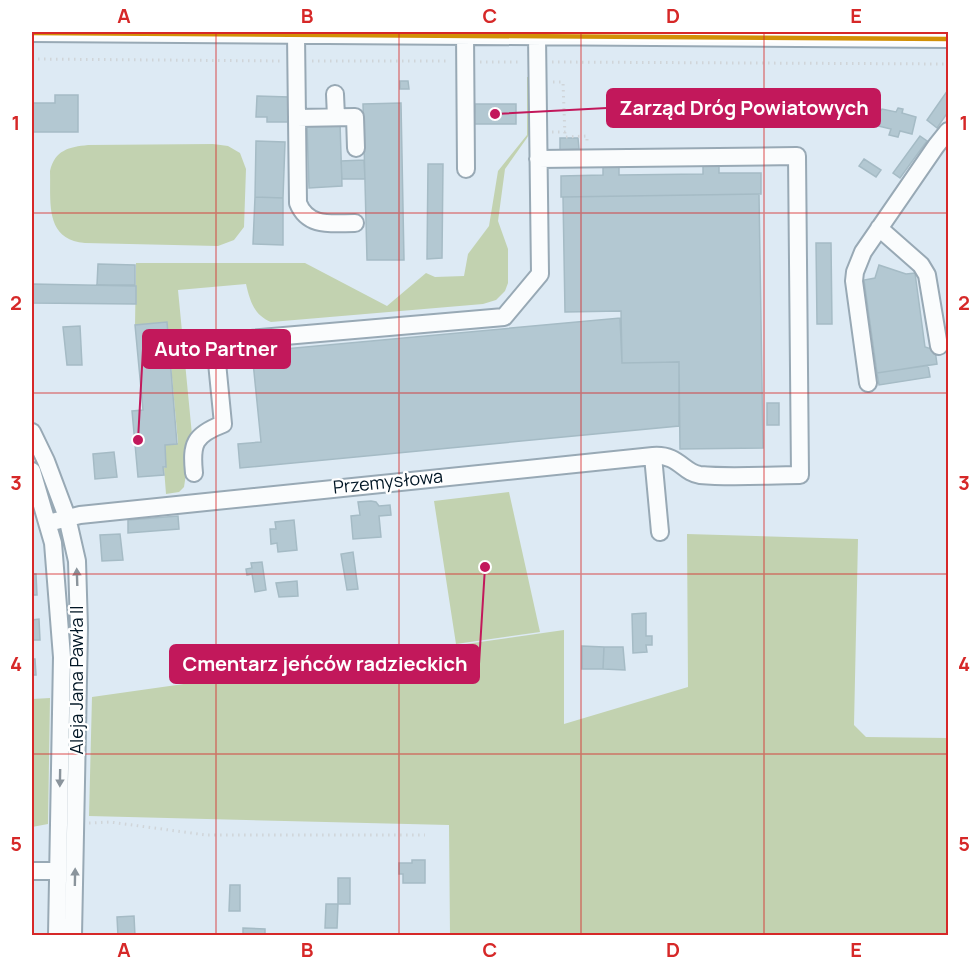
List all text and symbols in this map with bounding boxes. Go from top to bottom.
text: A [117,2,131,29]
text: B [301,2,314,29]
text: C [483,2,497,29]
text: D [666,2,680,29]
text: E [850,2,862,29]
callout: Zarząd Dróg Powiatowych [607,89,880,127]
text: Zarząd Dróg Powiatowych [619,94,869,121]
text: 1 [12,109,20,136]
text: 1 [960,109,968,136]
text: 2 [10,289,22,316]
text: 2 [958,289,970,316]
callout: Auto Partner [143,330,290,368]
text: Auto Partner [154,335,278,362]
street label: Przemysłowa [332,463,444,499]
text: 3 [10,469,22,496]
text: 3 [958,469,970,496]
one-way arrow [72,568,82,587]
street label: Aleja Jana Pawła II [64,606,88,754]
callout: Cmentarz jeńców radzieckich [170,645,479,683]
text: 4 [10,650,22,677]
text: Cmentarz jeńców radzieckich [182,650,468,677]
text: 4 [958,650,970,677]
one-way arrow [55,768,64,787]
text: 5 [10,830,22,857]
text: 5 [958,830,970,857]
one-way arrow [70,868,79,887]
text: A [117,936,131,963]
text: B [301,936,314,963]
text: C [483,936,497,963]
text: D [666,936,680,963]
text: E [850,936,862,963]

